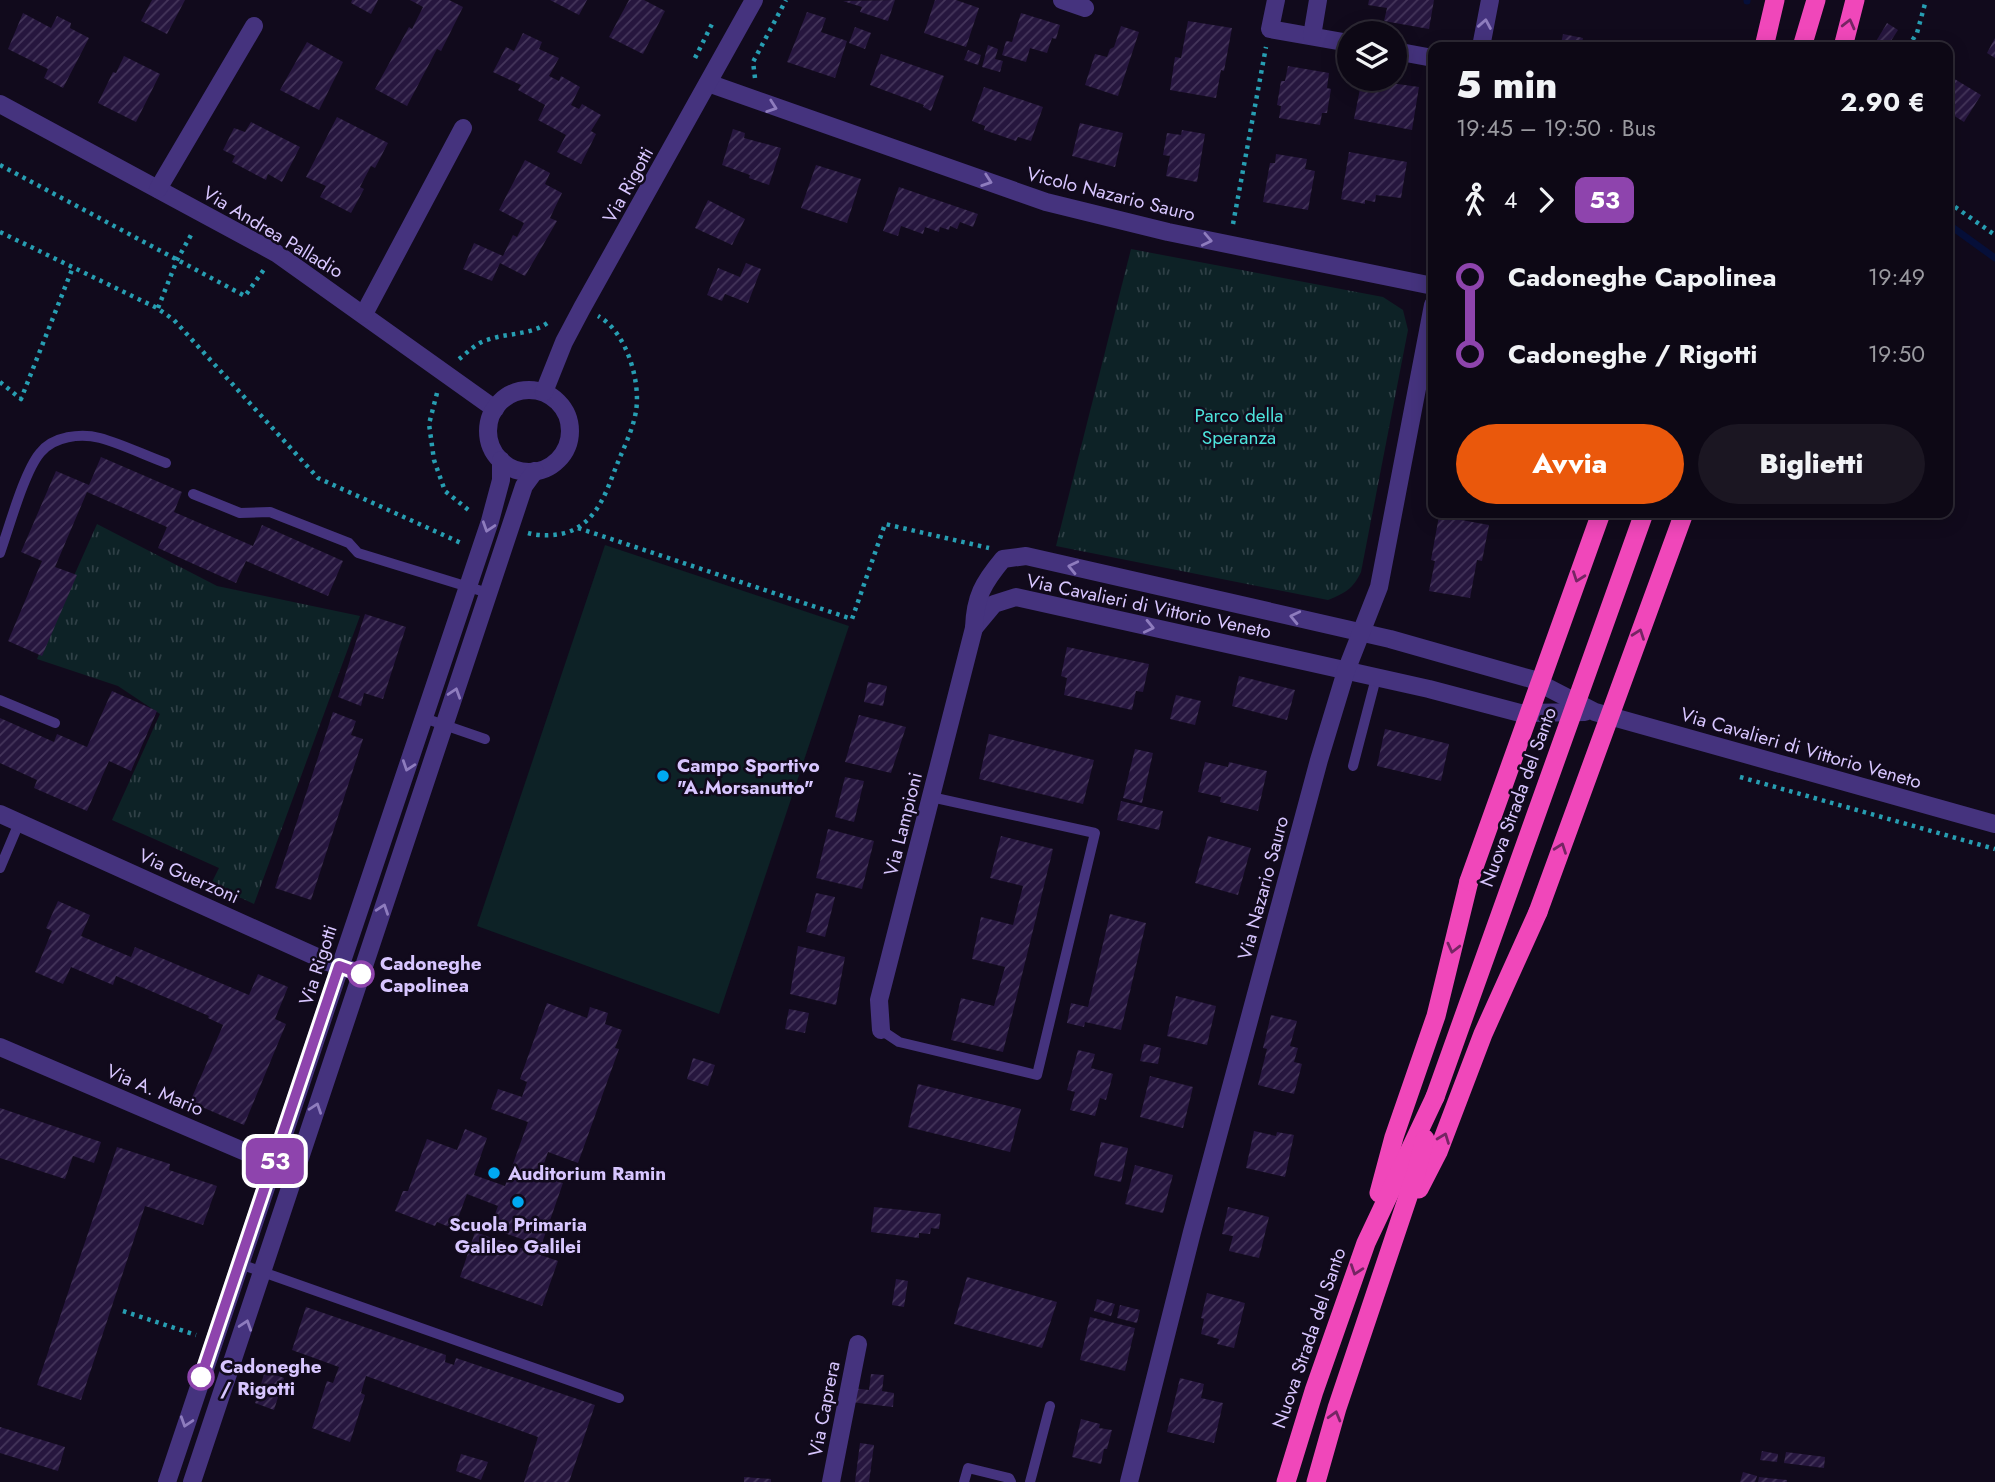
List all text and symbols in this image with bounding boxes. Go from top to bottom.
one-way arrow [1477,18,1492,30]
one-way arrow [1841,18,1855,30]
map controls [1337,21,1407,91]
button: layers [1337,21,1407,91]
text: 5 min [1456,57,1558,112]
text: 2.90 € [1840,83,1925,121]
one-way arrow [765,99,778,113]
text: 19:45 – 19:50 · Bus [1456,111,1656,145]
street label: Via Rigotti [596,142,660,228]
street label: Vicolo Nazario Sauro [1024,160,1198,228]
one-way arrow [980,173,993,187]
street label: Via Andrea Palladio [198,179,348,285]
icon: walk [1456,181,1494,219]
icon: forward [1527,181,1565,219]
text: 53 [1589,182,1620,217]
text: 4 [1504,183,1517,217]
one-way arrow [1201,231,1213,246]
text: Cadoneghe Capolinea [1508,258,1777,296]
text: 19:49 [1868,260,1925,294]
text: Cadoneghe / Rigotti [1508,335,1757,373]
text: 19:50 [1868,337,1925,371]
park label: Parco della Speranza [1195,402,1283,451]
button: Avvia [1456,424,1684,504]
button: Biglietti [1698,424,1925,504]
one-way arrow [482,520,496,532]
one-way arrow [1067,560,1079,575]
street label: Via Cavalieri di Vittorio Veneto [1024,567,1274,645]
one-way arrow [1572,570,1586,583]
one-way arrow [1289,610,1301,625]
one-way arrow [1143,619,1155,633]
one-way arrow [1631,629,1645,641]
one-way arrow [447,688,461,700]
street label: Via Cavalieri di Vittorio Veneto [1677,701,1925,795]
street label: Nuova Strada del Santo [1473,703,1563,891]
place label: Campo Sportivo "A.Morsanutto" [677,752,820,801]
one-way arrow [402,759,416,771]
marker: Campo Sportivo "A.Morsanutto" [655,768,671,784]
street label: Via Lampioni [877,769,929,879]
street label: Via Nazario Sauro [1231,813,1295,963]
street label: Via Guerzoni [134,842,244,910]
one-way arrow [1553,843,1567,855]
one-way arrow [375,903,389,915]
street label: Via Rigotti [292,921,344,1009]
one-way arrow [1447,941,1461,953]
place label: Cadoneghe Capolinea [380,950,482,999]
marker: Cadoneghe Capolinea [348,961,374,987]
street label: Via A. Mario [102,1057,208,1123]
one-way arrow [308,1103,322,1115]
one-way arrow [1435,1133,1449,1145]
line badge: 53 [244,1138,306,1184]
text: 53 [260,1143,290,1178]
place label: Auditorium Ramin [507,1160,666,1187]
marker: Auditorium Ramin [486,1165,502,1181]
marker: Scuola Primaria Galileo Galilei [510,1194,526,1210]
place label: Scuola Primaria Galileo Galilei [449,1211,587,1260]
street label: Nuova Strada del Santo [1265,1244,1353,1432]
one-way arrow [1350,1264,1364,1276]
one-way arrow [238,1319,252,1331]
place label: Cadoneghe / Rigotti [220,1353,322,1402]
street label: Via Caprera [801,1359,847,1459]
marker: Cadoneghe / Rigotti [188,1364,214,1390]
one-way arrow [1326,1410,1341,1422]
one-way arrow [180,1416,195,1428]

